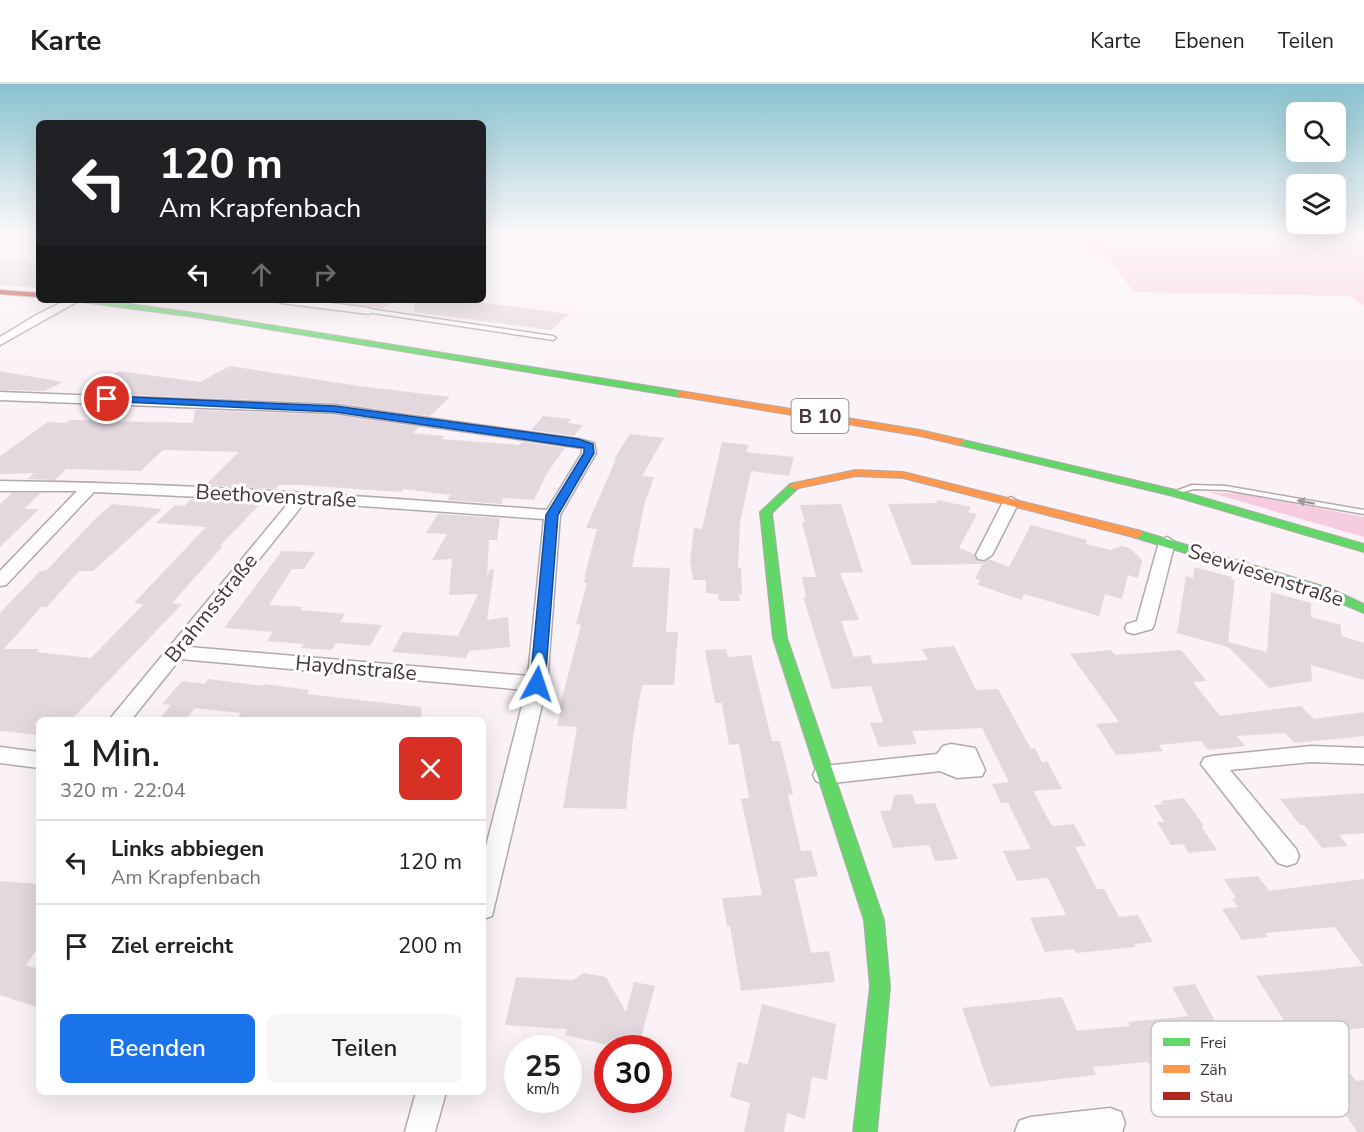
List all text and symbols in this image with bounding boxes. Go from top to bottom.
text: Karte [30,22,101,60]
text: Karte [1090,27,1141,55]
text: Ebenen [1174,27,1245,55]
text: Teilen [1278,27,1334,55]
map controls [1286,102,1346,234]
button: search [1286,102,1346,162]
text: 120 m [159,136,283,193]
icon: left [60,144,138,222]
button: layers [1286,174,1346,234]
text: Am Krapfenbach [159,190,361,227]
icon: left [182,258,215,291]
icon: ahead [245,258,278,291]
icon: right [308,258,341,291]
pin [81,373,132,424]
icon: arrive [90,382,123,415]
road number: B 10 [792,399,848,433]
street label: Beethovenstraße [195,478,357,514]
one-way arrow [1297,497,1316,506]
street label: Seewiesenstraße [1185,537,1347,613]
street label: Brahmsstraße [158,548,264,668]
street label: Haydnstraße [294,649,418,687]
position arrow [505,652,569,716]
text: 1 Min. [60,730,160,779]
button: close [399,737,462,800]
text: 320 m · 22:04 [60,777,186,804]
text: Links abbiegen [111,834,264,864]
icon: left [60,846,93,879]
text: 120 m [398,847,462,877]
text: Am Krapfenbach [111,864,261,891]
icon: arrive [60,930,93,963]
text: Ziel erreicht [111,931,233,961]
text: 200 m [398,931,462,961]
button: Beenden [60,1014,255,1083]
button: Teilen [267,1014,462,1083]
legend [1151,1021,1349,1117]
text: Frei [1200,1032,1226,1054]
speed limit sign: 30 [594,1035,672,1113]
text: 25 [525,1046,561,1087]
text: Zäh [1200,1059,1227,1081]
text: km/h [526,1079,560,1099]
text: Stau [1200,1086,1233,1108]

